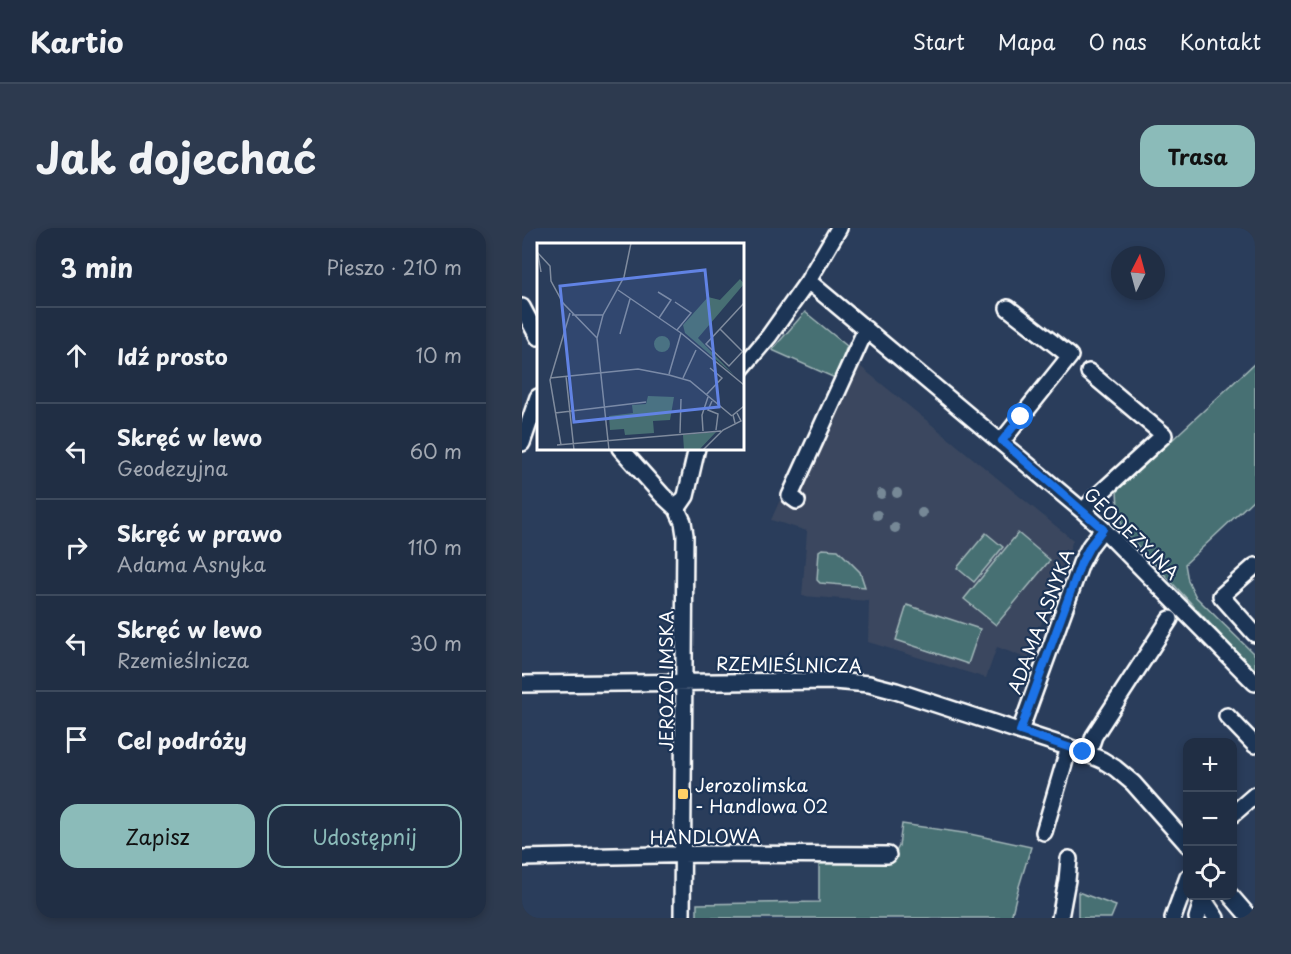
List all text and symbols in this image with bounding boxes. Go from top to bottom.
text: Kartio [30,20,124,63]
text: Start [913,25,965,57]
text: Mapa [998,25,1056,57]
text: O nas [1089,25,1147,57]
text: Kontakt [1180,25,1261,57]
text: Jak dojechać [36,125,317,188]
button: Trasa [1140,125,1255,187]
inset map [537,243,744,450]
north arrow [1111,246,1165,300]
text: 3 min [60,248,133,287]
text: Pieszo · 210 m [326,252,462,282]
icon: ahead [60,339,93,372]
text: Idź prosto [117,339,228,372]
text: 10 m [415,340,462,370]
route start [1007,403,1033,429]
text: Skręć w lewo [117,420,262,453]
icon: left [60,435,93,468]
text: 60 m [410,436,462,466]
text: Geodezyjna [117,453,228,483]
street label: GEODEZYJNA [1078,481,1186,586]
text: Skręć w prawo [117,516,282,549]
icon: right [60,531,93,564]
text: 110 m [408,532,462,562]
street label: ADAMA ASNYKA [1000,544,1080,697]
text: Adama Asnyka [117,549,266,579]
street label: JEROZOLIMSKA [652,610,679,752]
text: Skręć w lewo [117,612,262,645]
icon: left [60,627,93,660]
text: 30 m [409,628,462,658]
text: Rzemieślnicza [117,645,249,675]
street label: RZEMIEŚLNICZA [716,649,862,679]
icon: arrive [60,723,93,756]
text: Cel podróży [117,723,247,756]
route end [1069,738,1095,764]
map controls [1183,738,1237,900]
button: + [1183,738,1237,792]
place label: Jerozolimska - Handlowa 02 [695,771,828,819]
marker: Jerozolimska - Handlowa 02 [676,787,690,801]
button: − [1183,792,1237,846]
button: Zapisz [60,804,255,868]
button: Udostępnij [267,804,462,868]
street label: HANDLOWA [649,822,761,850]
button: locate [1183,846,1237,900]

